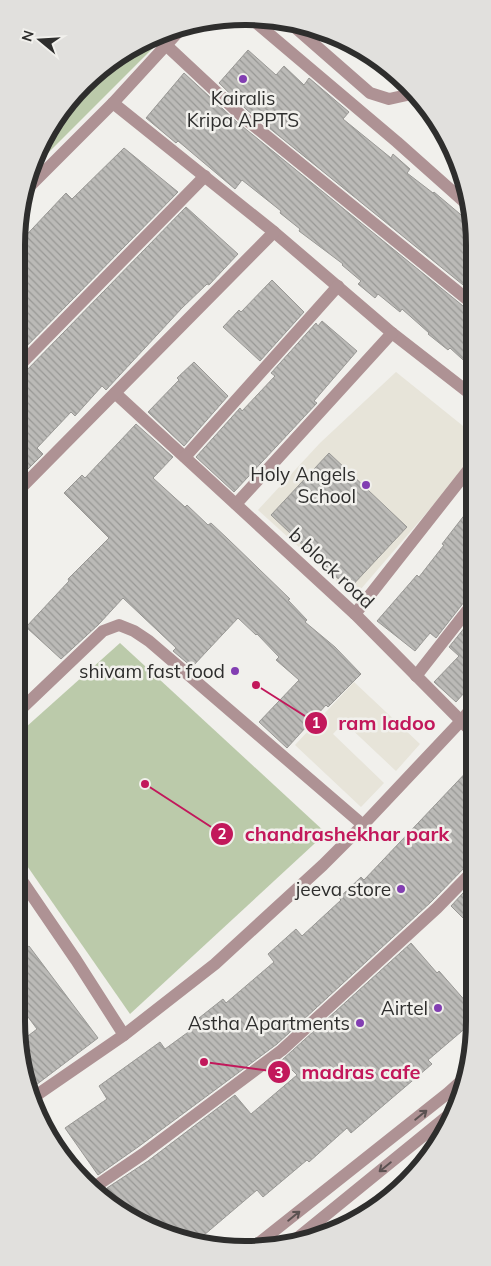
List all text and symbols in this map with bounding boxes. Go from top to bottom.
north arrow [15,15,65,65]
text: N [17,28,38,44]
marker: Kairalis Kripa APPTS [237,73,249,85]
place label: Kairalis Kripa APPTS [187,86,299,132]
place label: Holy Angels School [250,462,356,508]
marker: Holy Angels School [360,479,372,491]
street label: b block road [284,522,380,614]
place label: shivam fast food [79,659,225,683]
marker: shivam fast food [229,665,241,677]
callout: ram ladoo [304,705,446,740]
text: ram ladoo [338,710,436,735]
text: 1 [311,713,321,732]
callout: chandrashekhar park [209,816,459,851]
text: chandrashekhar park [245,821,450,846]
text: 2 [217,824,227,843]
place label: jeeva store [294,877,391,901]
marker: jeeva store [395,883,407,895]
place label: Airtel [381,996,428,1020]
marker: Airtel [432,1002,444,1014]
place label: Astha Apartments [188,1011,350,1035]
marker: Astha Apartments [354,1017,366,1029]
callout: madras cafe [266,1055,430,1090]
text: madras cafe [302,1059,420,1084]
text: 3 [274,1063,284,1082]
one-way arrow [414,1109,427,1120]
one-way arrow [379,1161,392,1172]
one-way arrow [287,1211,300,1222]

